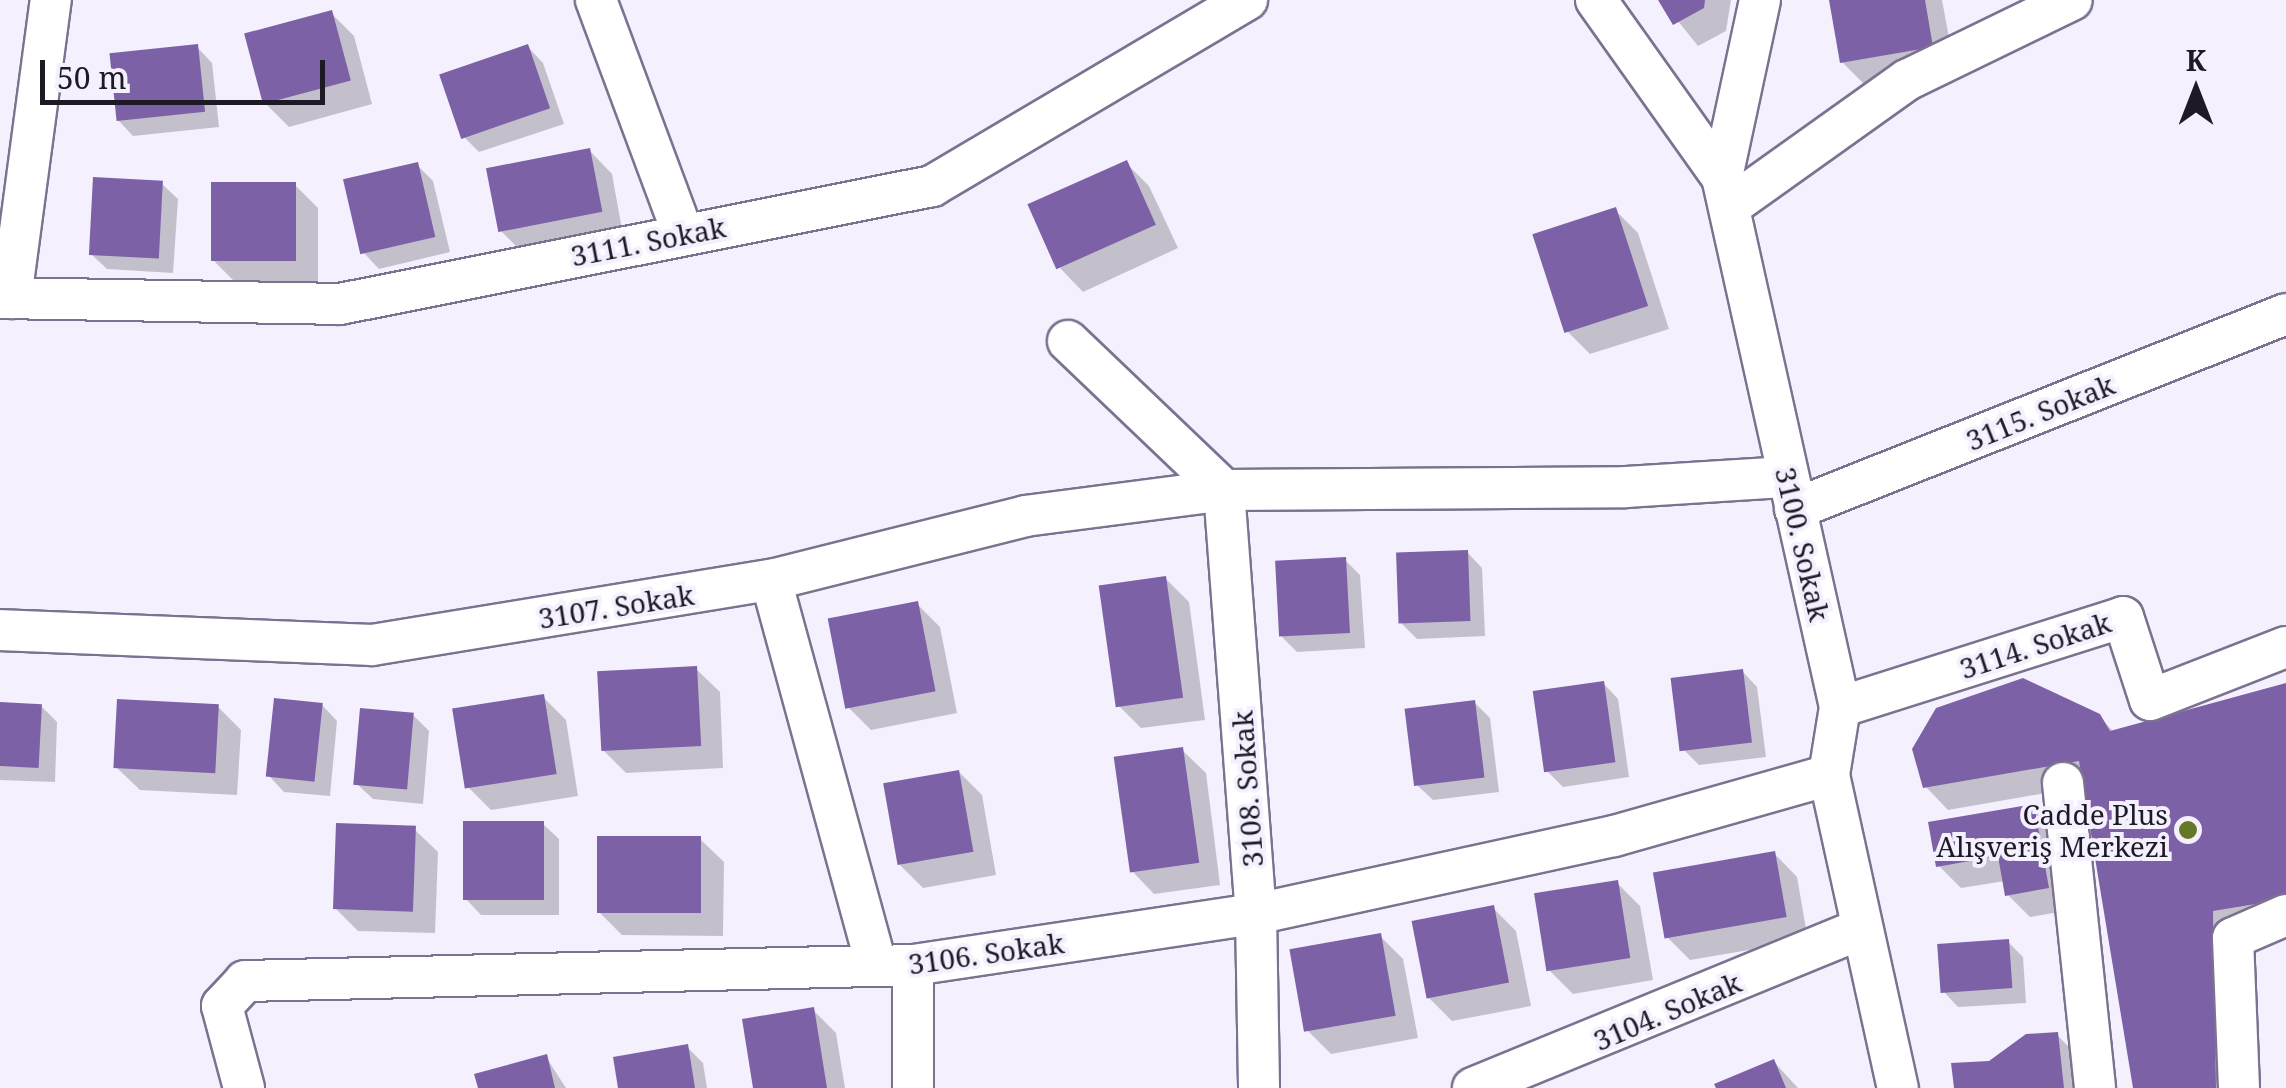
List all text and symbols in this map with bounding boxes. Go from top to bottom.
scale bar [45,40,330,102]
north arrow [2146,40,2246,140]
text: K [2186,41,2206,79]
text: 50 m [57,57,127,98]
street label: 3111. Sokak [568,210,728,272]
street label: 3115. Sokak [1961,367,2119,457]
street label: 3100. Sokak [1769,464,1837,624]
street label: 3107. Sokak [536,577,696,635]
street label: 3114. Sokak [1955,605,2115,685]
street label: 3108. Sokak [1225,710,1269,868]
place label: Cadde Plus Alışveriş Merkezi [1936,797,2168,863]
marker: Cadde Plus Alışveriş Merkezi [2177,819,2199,841]
street label: 3106. Sokak [906,925,1066,981]
street label: 3104. Sokak [1588,965,1746,1057]

